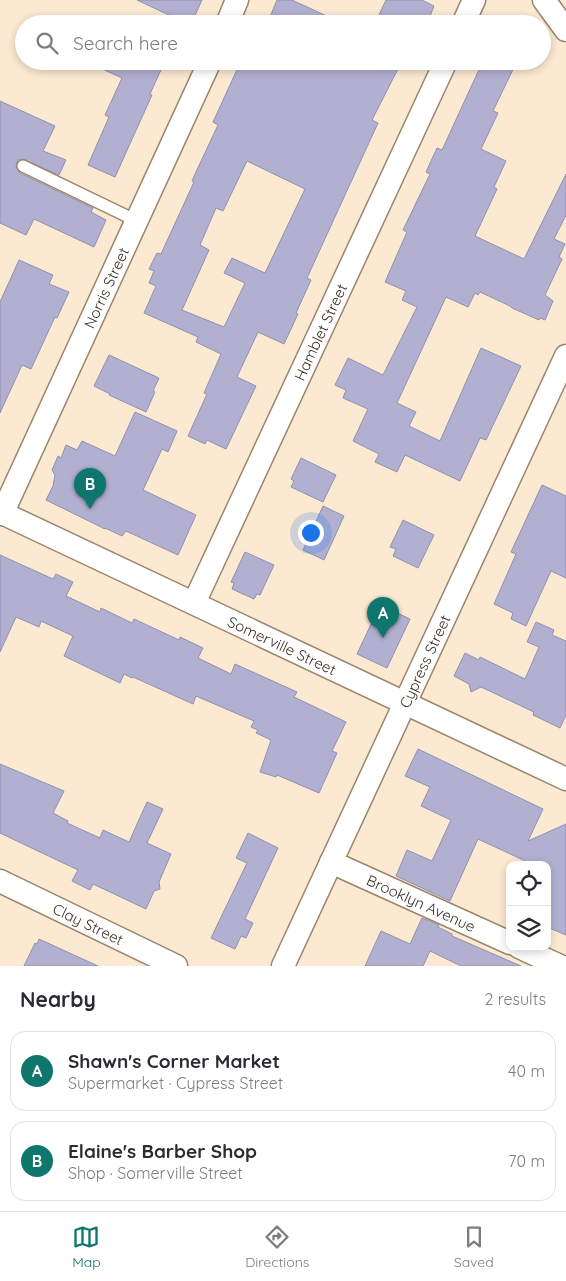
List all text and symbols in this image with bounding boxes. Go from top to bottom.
search box [15,15,551,70]
icon: search [33,29,61,57]
text: Search here [73,31,178,55]
street label: Norris Street [79,244,133,331]
street label: Hamblet Street [289,280,351,383]
pin: B [74,468,106,509]
your location [298,520,324,546]
pin: A [367,597,399,638]
street label: Somerville Street [225,611,339,679]
street label: Cypress Street [395,612,454,711]
map controls [506,861,551,951]
button: locate [506,861,551,906]
street label: Brooklyn Avenue [364,870,479,936]
street label: Clay Street [50,899,127,949]
button: layers [506,906,551,951]
text: Nearby [20,986,96,1012]
text: 2 results [484,989,546,1009]
text: Shawn's Corner Market [68,1049,280,1073]
text: A [32,1061,42,1081]
text: 40 m [508,1061,545,1081]
text: Supermarket · Cypress Street [68,1073,283,1093]
text: Elaine's Barber Shop [68,1139,257,1163]
text: B [32,1151,42,1171]
text: 70 m [508,1151,545,1171]
text: Shop · Somerville Street [68,1163,243,1183]
tab: Map [72,1223,101,1271]
tab: Directions [245,1223,309,1271]
tab: Saved [454,1223,494,1271]

